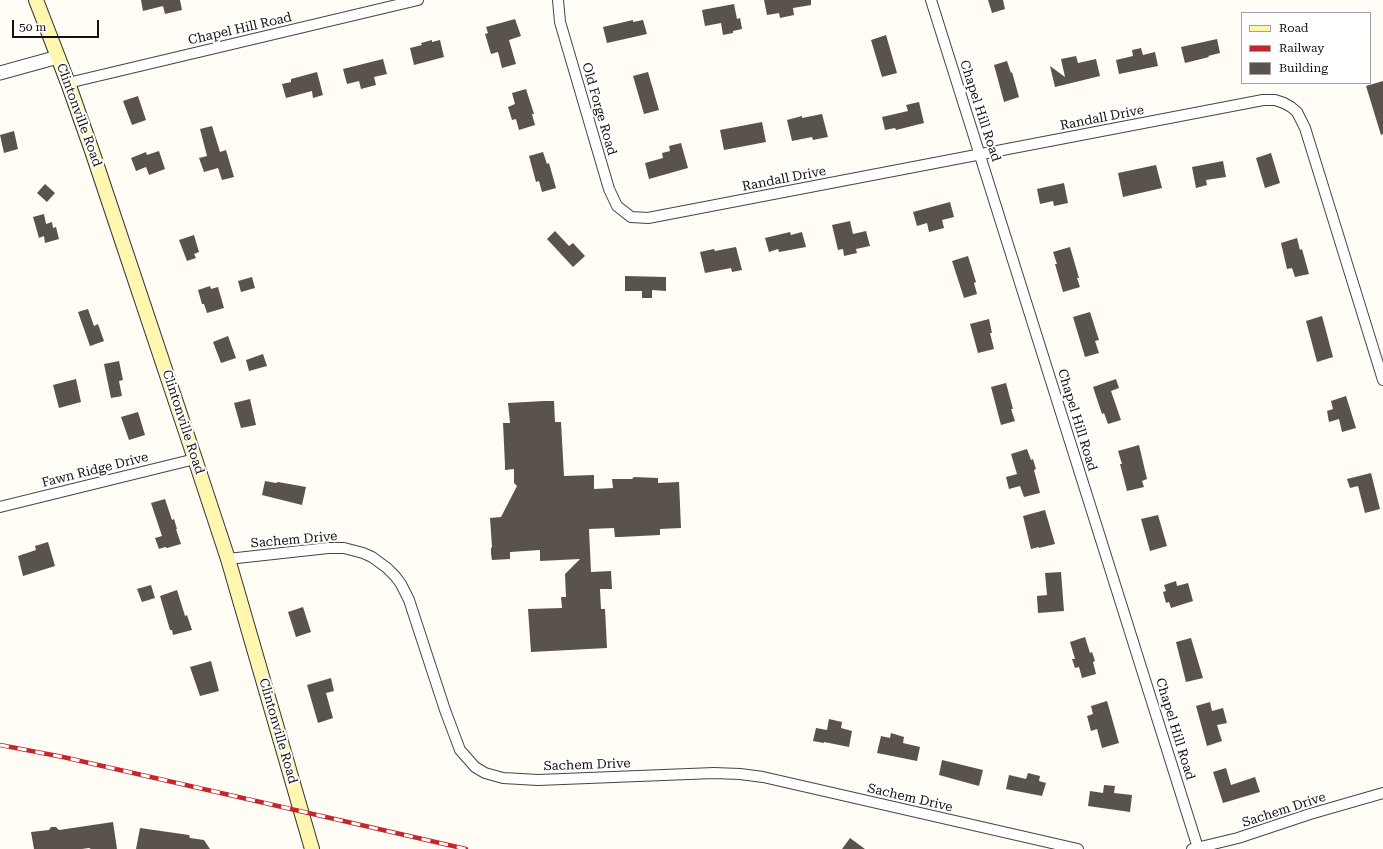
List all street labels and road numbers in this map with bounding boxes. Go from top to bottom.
street label: Chapel Hill Road [187,9,293,49]
street label: Chapel Hill Road [956,58,1004,164]
street label: Clintonville Road [53,61,105,169]
street label: Old Forge Road [578,61,620,157]
street label: Randall Drive [1059,102,1145,134]
street label: Randall Drive [741,163,827,195]
street label: Chapel Hill Road [1054,367,1100,473]
street label: Clintonville Road [159,368,207,476]
street label: Fawn Ridge Drive [40,449,150,491]
street label: Sachem Drive [250,528,338,552]
street label: Chapel Hill Road [1152,676,1198,782]
street label: Clintonville Road [255,677,301,785]
street label: Sachem Drive [543,756,631,774]
street label: Sachem Drive [866,781,954,815]
street label: Sachem Drive [1240,789,1328,831]

